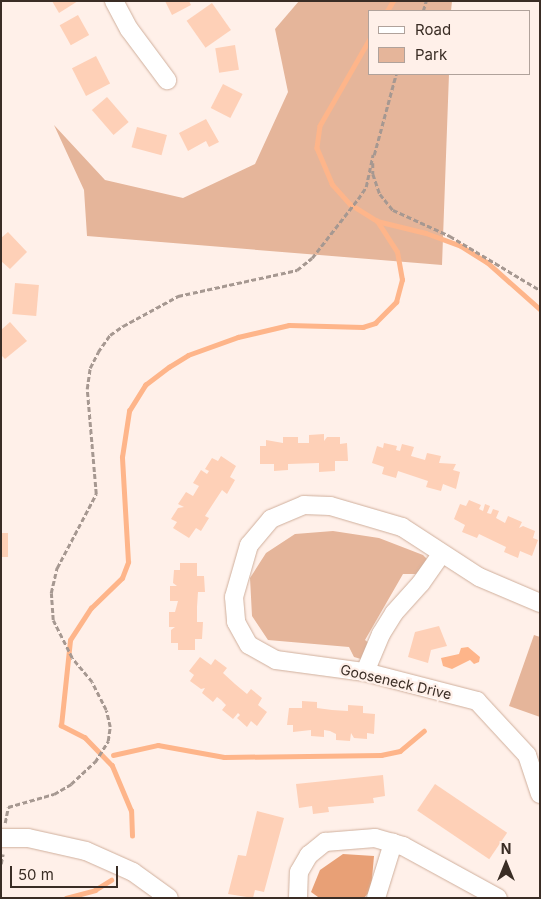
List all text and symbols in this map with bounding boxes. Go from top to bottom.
legend [368,10,531,75]
text: Road [415,20,451,39]
text: Park [415,45,447,64]
street label: Gooseneck Drive [339,661,453,703]
north arrow [481,839,531,889]
text: N [501,840,511,857]
scale bar [12,856,120,888]
text: 50 m [18,865,54,884]

